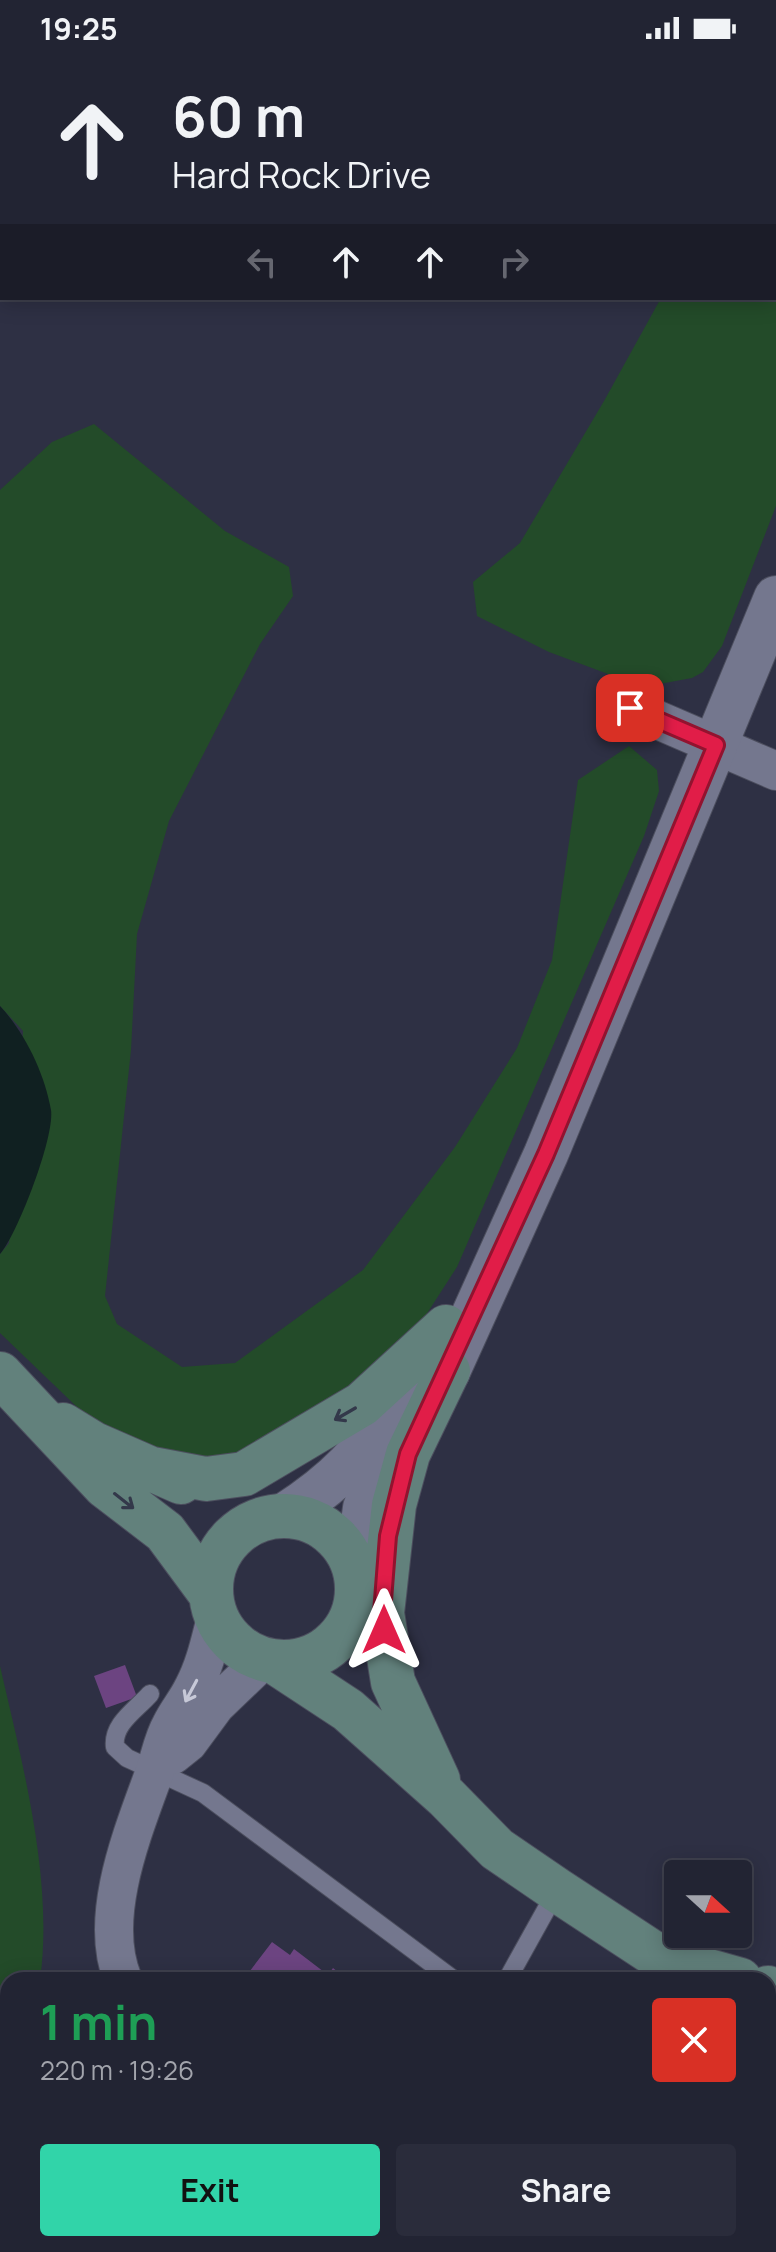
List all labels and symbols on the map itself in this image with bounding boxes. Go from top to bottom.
pin [596,674,664,742]
one-way arrow [333,1407,357,1422]
one-way arrow [113,1492,134,1509]
position arrow [342,1588,426,1672]
one-way arrow [182,1679,198,1702]
north arrow [664,1860,752,1948]

